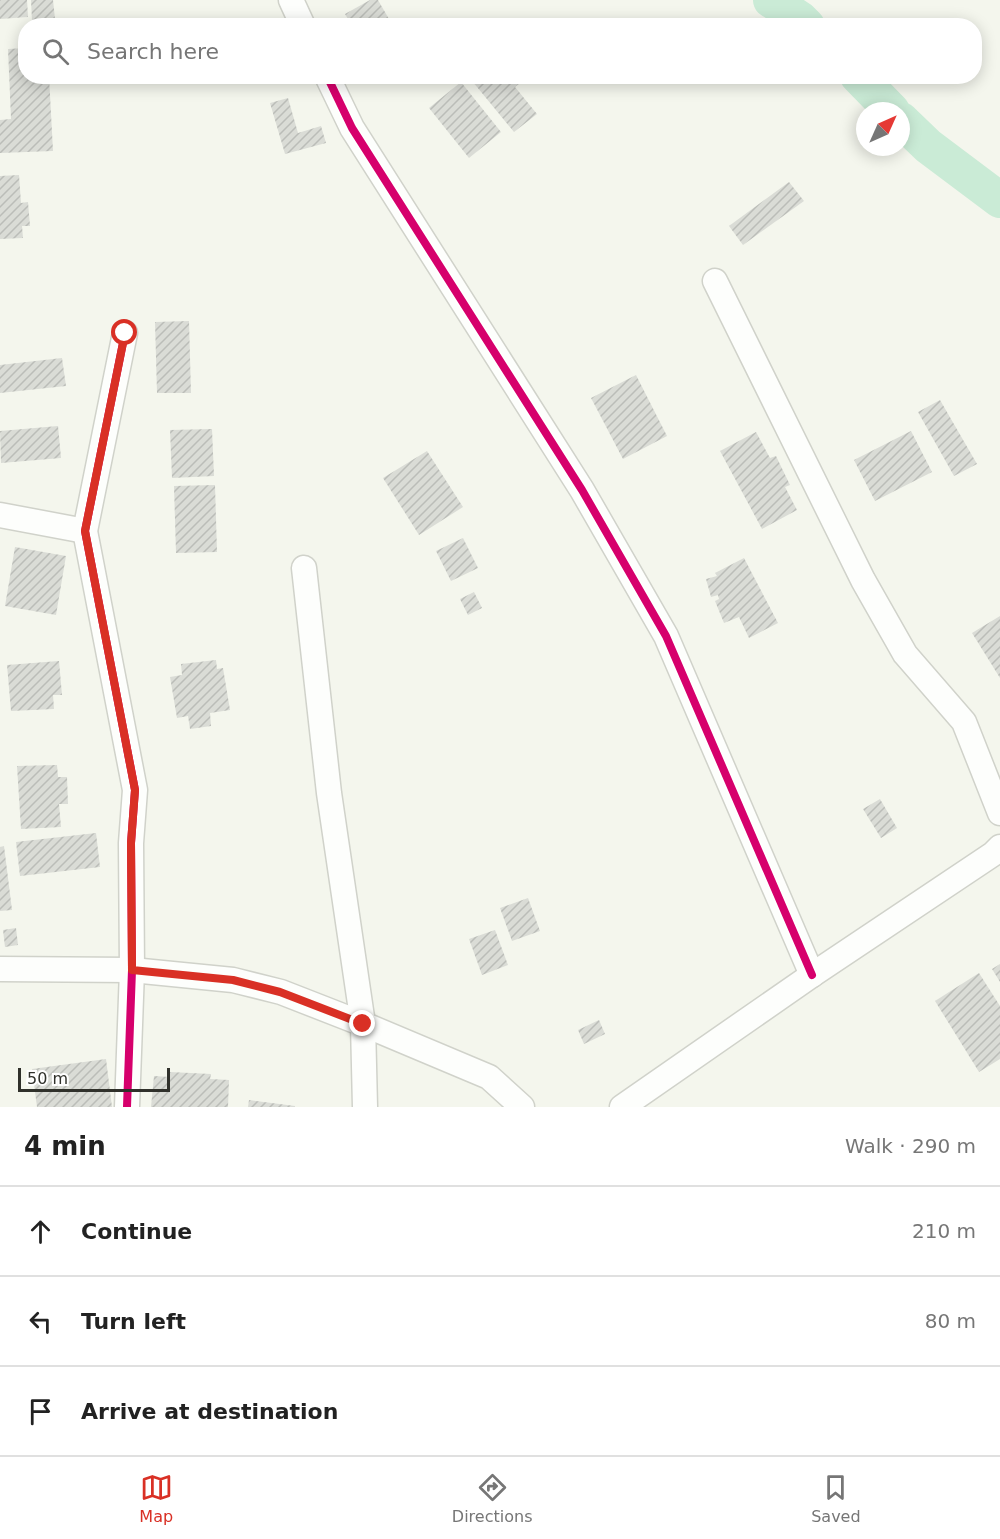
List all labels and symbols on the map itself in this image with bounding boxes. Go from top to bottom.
north arrow [856,102,910,156]
route start [111,319,137,345]
route end [349,1010,375,1036]
scale bar [18,1065,170,1092]

